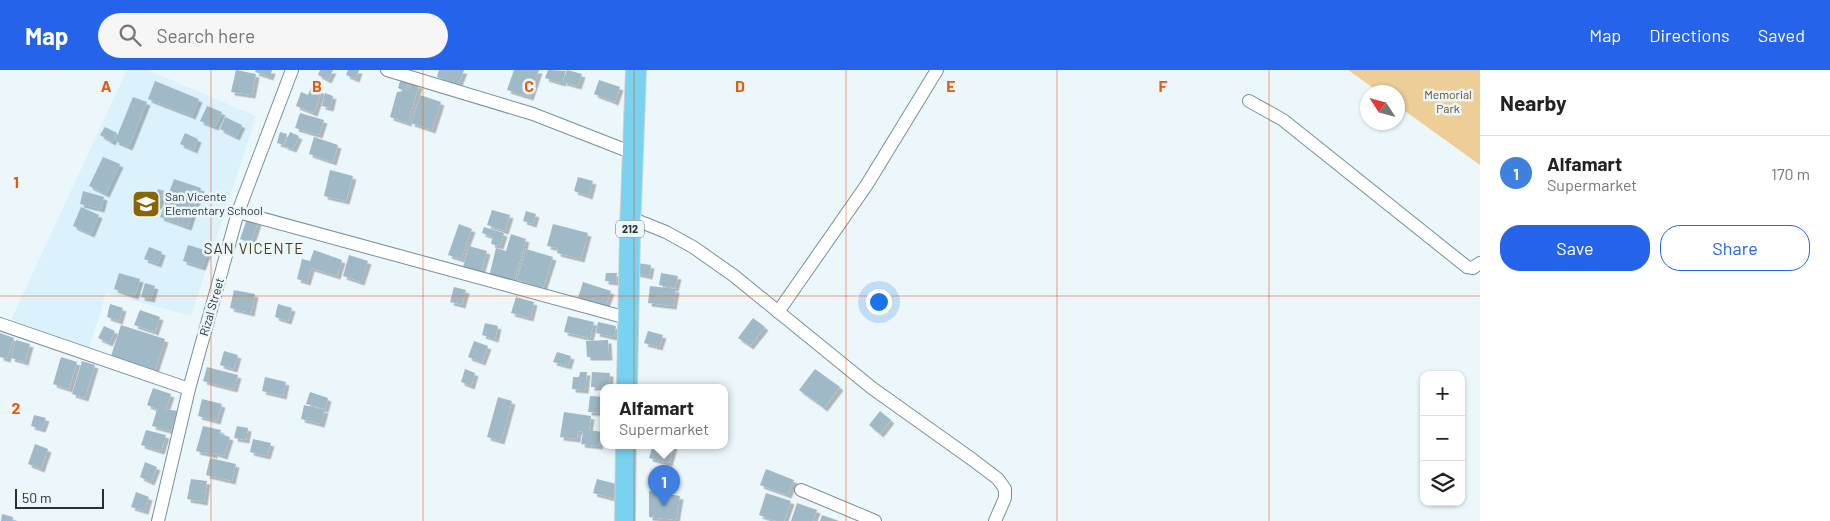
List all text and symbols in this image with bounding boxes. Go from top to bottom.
search box [98,13,448,58]
text: Map [25,21,68,50]
icon: search [116,21,144,49]
text: Search here [156,24,255,47]
text: Map [1589,24,1621,46]
text: Directions [1649,24,1730,46]
text: Saved [1758,24,1805,46]
text: A [101,76,112,95]
text: B [312,76,322,95]
text: C [524,76,534,95]
text: D [735,76,745,95]
text: E [946,76,956,95]
text: F [1159,76,1168,95]
north arrow [1360,85,1405,130]
park label: Memorial Park [1424,87,1472,115]
text: Nearby [1500,90,1566,115]
text: Alfamart [1547,152,1622,175]
text: 1 [1513,164,1519,183]
text: 170 m [1771,164,1810,183]
text: 1 [13,172,19,191]
text: Supermarket [1547,175,1637,194]
school or university icon: San Vicente Elementary School [131,189,161,219]
place label: San Vicente Elementary School [165,189,263,217]
road number: 212 [616,220,644,238]
button: Save [1500,225,1650,271]
button: Share [1660,225,1810,271]
district label: SAN VICENTE [204,239,304,257]
street label: Rizal Street [196,276,226,337]
your location [866,289,892,315]
map controls [1420,371,1465,506]
button: + [1420,371,1465,416]
popup [600,384,728,449]
text: Alfamart [619,396,694,419]
text: 2 [12,398,21,417]
button: − [1420,416,1465,461]
text: Supermarket [619,419,709,438]
button: layers [1420,461,1465,506]
pin: 1 [648,465,680,506]
scale bar [15,486,104,509]
text: 50 m [22,489,51,506]

